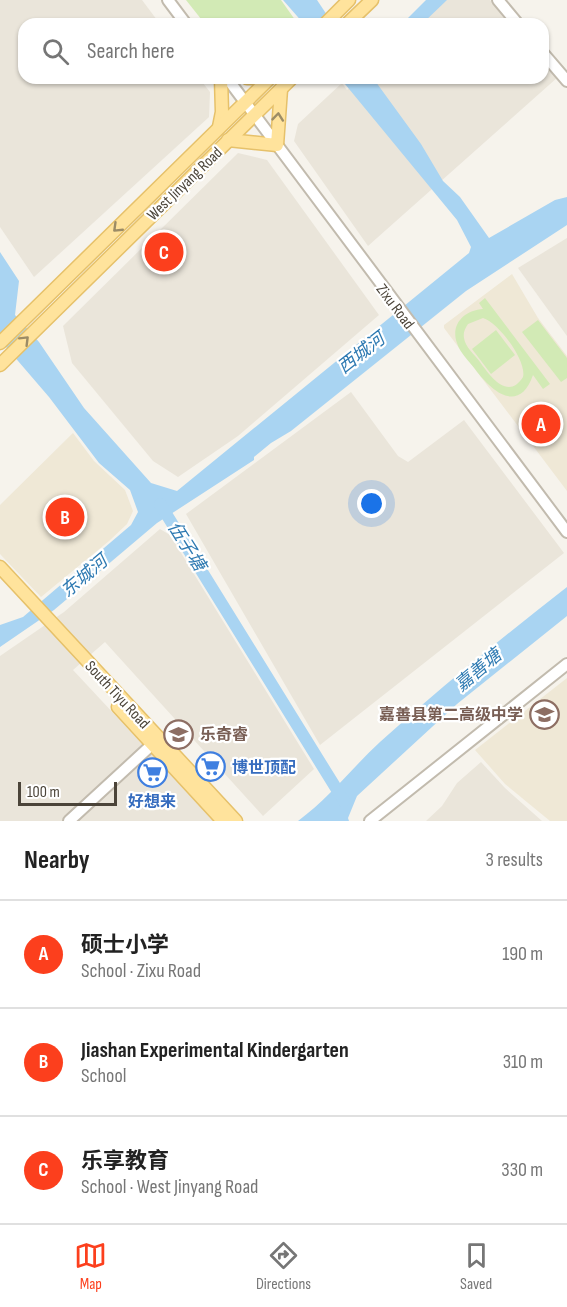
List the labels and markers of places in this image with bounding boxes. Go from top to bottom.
pin: C [144,230,184,274]
pin: A [522,402,560,446]
pin: B [46,494,84,540]
school or university icon: 嘉善县第二高级中学 [528,698,560,730]
place label: 嘉善县第二高级中学 [379,706,523,725]
school or university icon: 乐奇睿 [163,718,195,750]
place label: 乐奇睿 [200,726,248,745]
supermarket icon: 博世顶配 [195,751,227,783]
supermarket icon: 好想来 [136,757,168,789]
place label: 博世顶配 [232,758,296,778]
place label: 好想来 [128,793,176,812]

